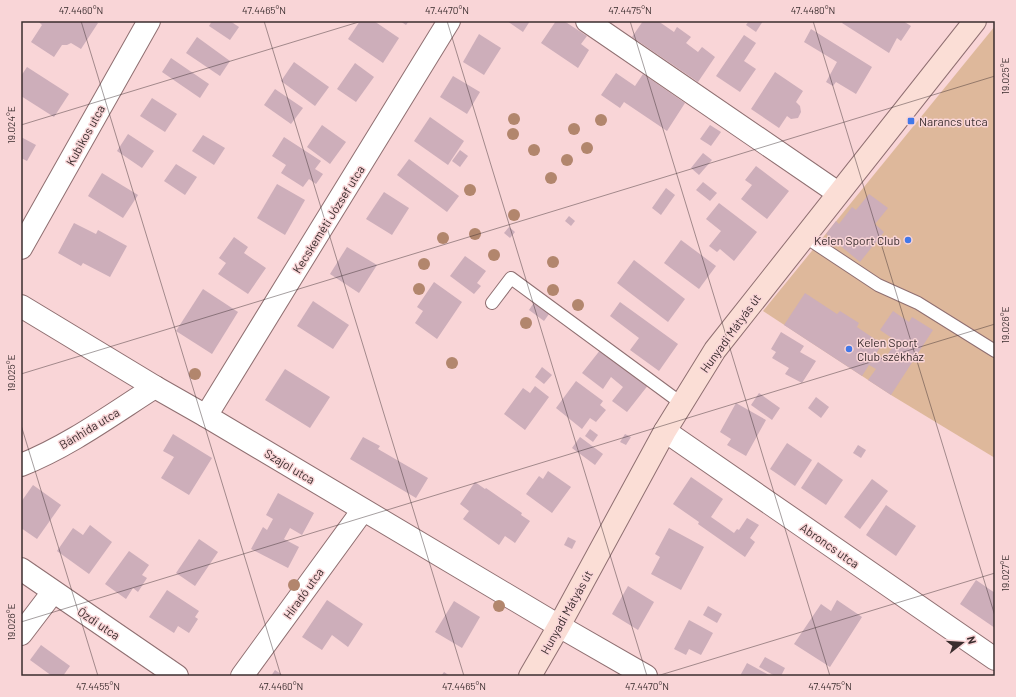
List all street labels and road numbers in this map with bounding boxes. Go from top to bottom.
street label: Kubikos utca [63,102,107,168]
street label: Kecskeméti József utca [289,163,367,275]
street label: Hunyadi Mátyás út [697,291,763,375]
street label: Bánhida utca [56,405,122,451]
street label: Szajol utca [262,446,318,486]
street label: Abroncs utca [798,520,862,570]
street label: Híradó utca [280,565,326,621]
street label: Hunyadi Mátyás út [537,568,595,656]
street label: Ózdi utca [75,604,123,642]

